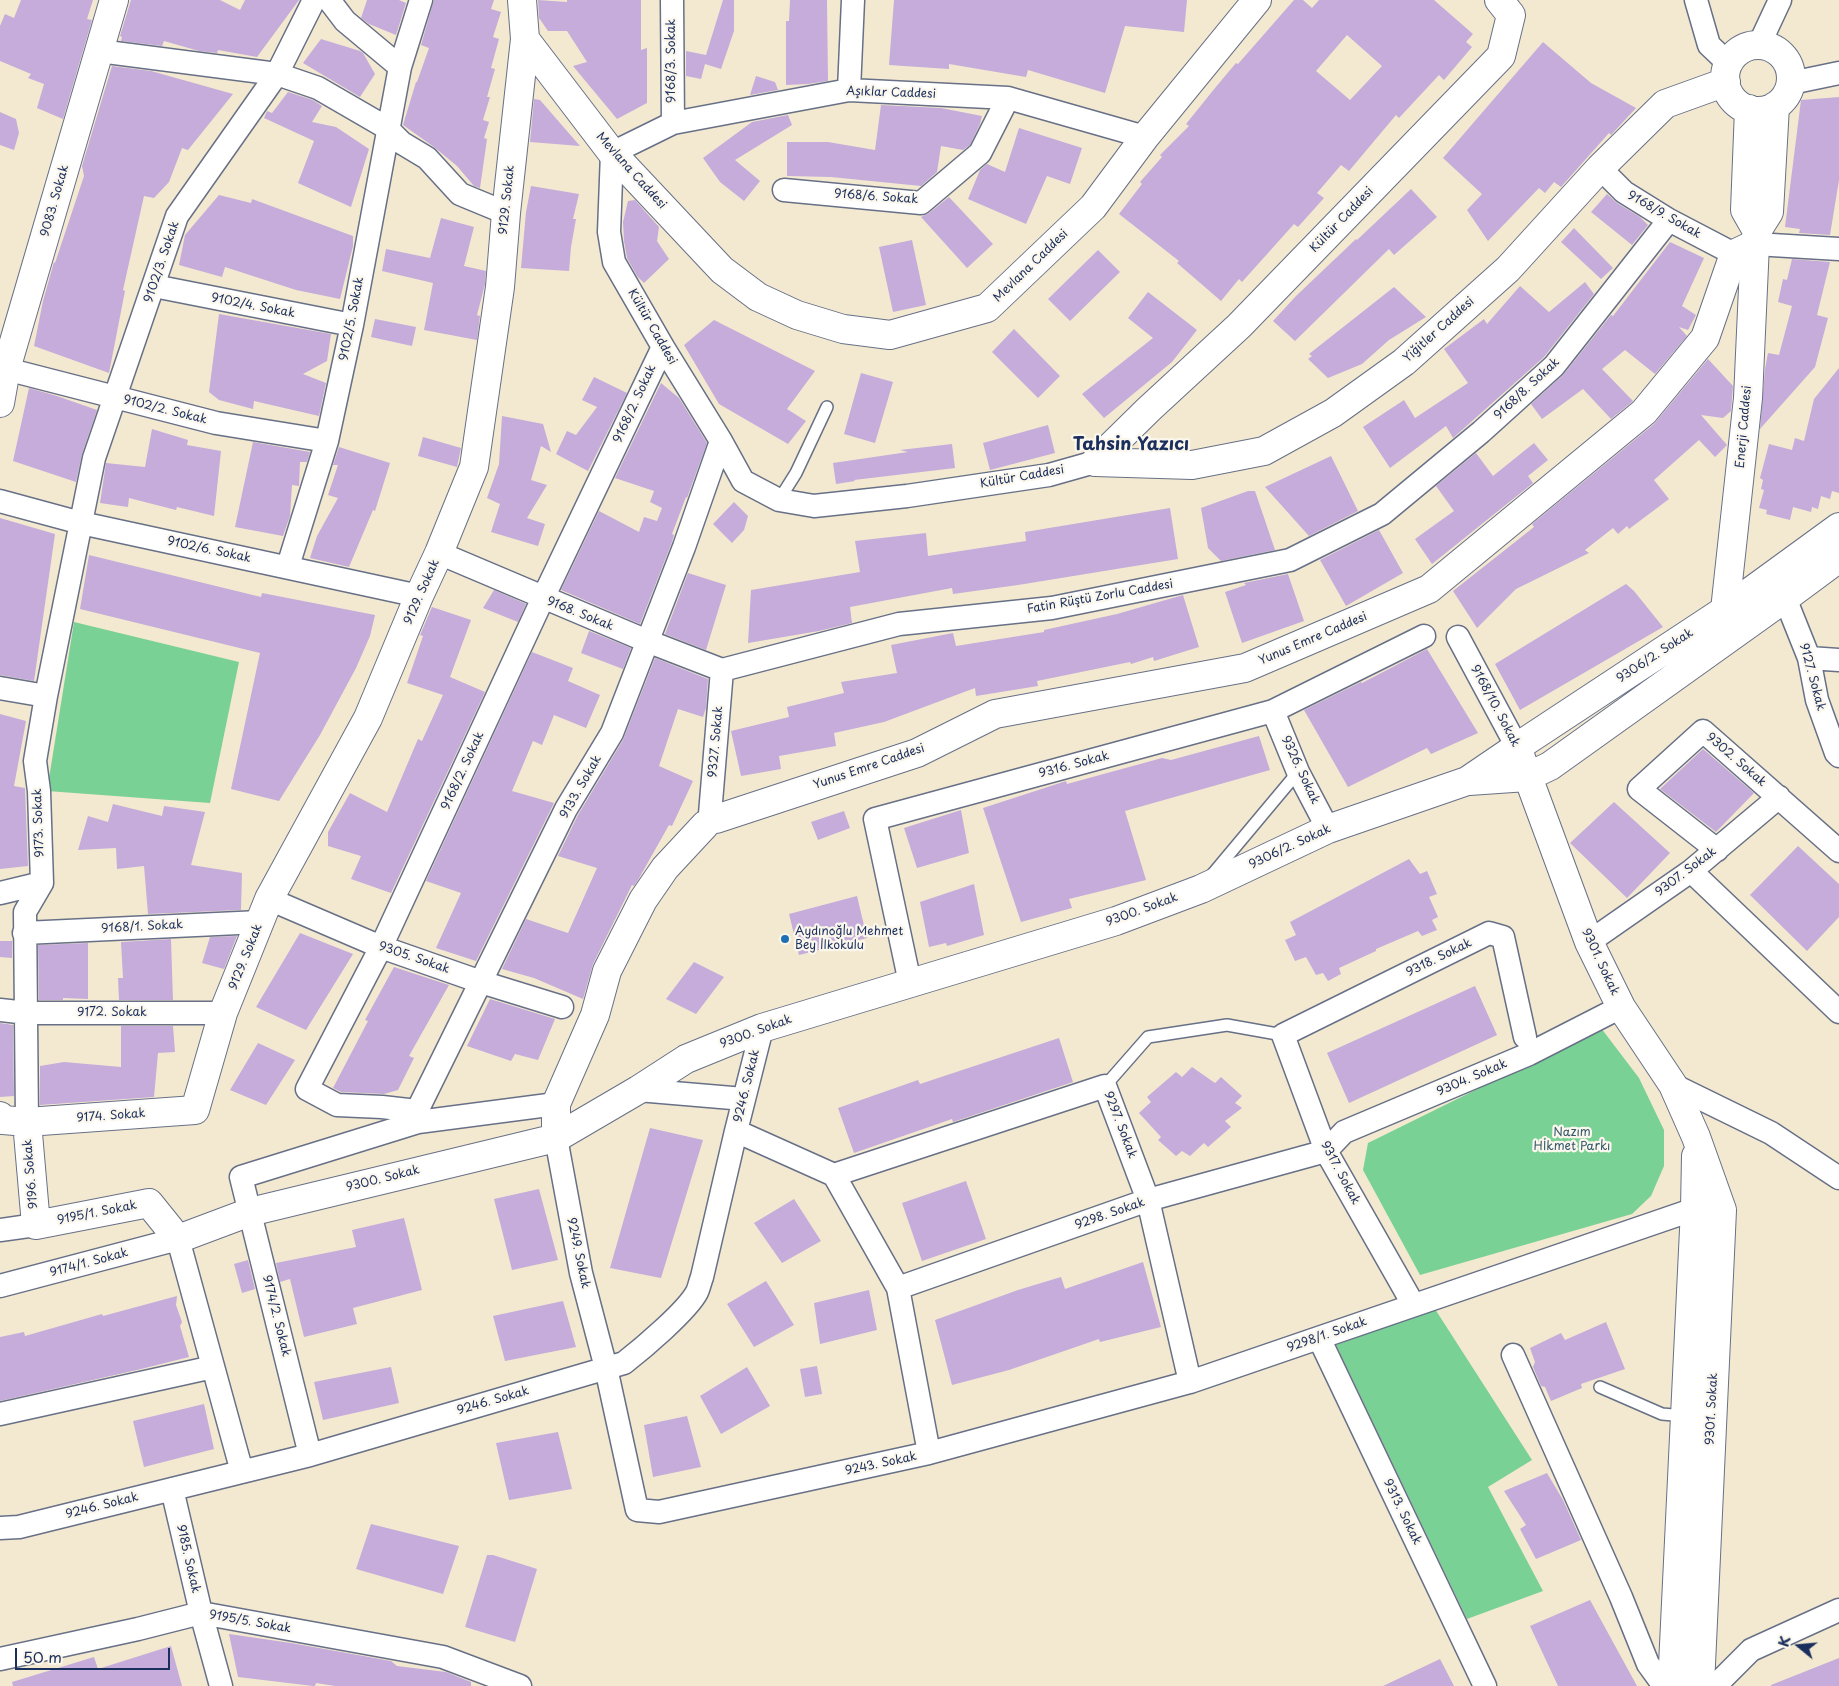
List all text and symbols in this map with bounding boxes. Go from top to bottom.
street label: 9168/3. Sokak [665,19,679,103]
street label: Aşıklar Caddesi [846,84,936,102]
street label: Mevlana Caddesi [593,130,669,212]
street label: 9083. Sokak [38,163,72,239]
street label: 9129. Sokak [496,165,518,235]
street label: Kültür Caddesi [1307,184,1377,256]
street label: 9168/6. Sokak [833,187,919,207]
street label: 9168/9. Sokak [1625,188,1703,242]
street label: 9102/3. Sokak [141,219,183,305]
street label: Mevlana Caddesi [991,227,1071,305]
street label: 9102/5. Sokak [337,276,367,362]
street label: Kültür Caddesi [624,287,680,367]
street label: 9102/4. Sokak [210,291,296,321]
street label: Yiğitler Caddesi [1401,294,1477,366]
street label: 9168/8. Sokak [1491,355,1563,423]
street label: 9168/2. Sokak [611,362,659,446]
street label: Enerji Caddesi [1733,385,1755,469]
street label: 9102/2. Sokak [122,393,208,427]
district label: Tahsin Yazıcı [1073,434,1189,456]
street label: Kültür Caddesi [979,463,1065,491]
street label: 9102/6. Sokak [166,534,252,566]
street label: 9129. Sokak [401,557,443,627]
street label: Fatin Rüştü Zorlu Caddesi [1026,577,1174,617]
street label: 9168. Sokak [544,594,616,634]
street label: Yunus Emre Caddesi [1257,610,1369,668]
street label: 9306/2. Sokak [1614,626,1696,686]
street label: 9127. Sokak [1796,642,1828,712]
street label: 9168/10. Sokak [1467,663,1523,749]
street label: 9327. Sokak [706,706,726,778]
street label: 9168/2. Sokak [439,729,487,813]
street label: 9302. Sokak [1703,730,1769,790]
street label: 9326. Sokak [1278,733,1322,807]
street label: Yunus Emre Caddesi [812,741,926,793]
street label: 9316. Sokak [1037,749,1111,781]
street label: 9133. Sokak [557,753,605,821]
street label: 9173. Sokak [31,788,47,858]
street label: 9306/2. Sokak [1247,822,1333,872]
street label: 9307. Sokak [1653,844,1719,900]
street label: 9300. Sokak [1104,890,1180,930]
street label: 9168/1. Sokak [101,918,183,936]
street label: 9129. Sokak [226,922,266,992]
place label: Aydınoğlu Mehmet Bey İlkokulu [795,925,903,953]
street label: 9301. Sokak [1578,926,1622,998]
marker: Aydınoğlu Mehmet Bey İlkokulu [779,933,791,945]
street label: 9318. Sokak [1404,936,1474,980]
street label: 9305. Sokak [376,939,452,977]
street label: 9172. Sokak [77,1006,147,1020]
street label: 9300. Sokak [718,1012,794,1052]
street label: 9246. Sokak [731,1048,763,1124]
street label: 9304. Sokak [1435,1057,1509,1099]
street label: 9297. Sokak [1101,1089,1139,1161]
street label: 9174. Sokak [76,1106,146,1126]
park label: Nazım Hİkmet Parkı [1534,1126,1610,1154]
street label: 9196. Sokak [21,1138,41,1210]
street label: 9317. Sokak [1317,1139,1363,1207]
street label: 9300. Sokak [345,1163,421,1195]
street label: 9298. Sokak [1073,1195,1147,1233]
street label: 9195/1. Sokak [56,1198,138,1228]
street label: 9249. Sokak [563,1216,593,1290]
street label: 9174/1. Sokak [48,1246,130,1280]
street label: 9174/2. Sokak [259,1274,293,1358]
street label: 9298/1. Sokak [1285,1315,1369,1355]
street label: 9301. Sokak [1703,1373,1721,1445]
street label: 9246. Sokak [455,1384,531,1418]
street label: 9243. Sokak [844,1449,918,1479]
street label: 9313. Sokak [1380,1477,1424,1547]
street label: 9246. Sokak [64,1490,140,1522]
street label: 9185. Sokak [173,1523,203,1595]
street label: 9195/5. Sokak [208,1608,292,1636]
north arrow [1774,1621,1824,1671]
text: K [1773,1633,1796,1649]
scale bar [18,1638,172,1670]
text: 50 m [23,1645,62,1668]

